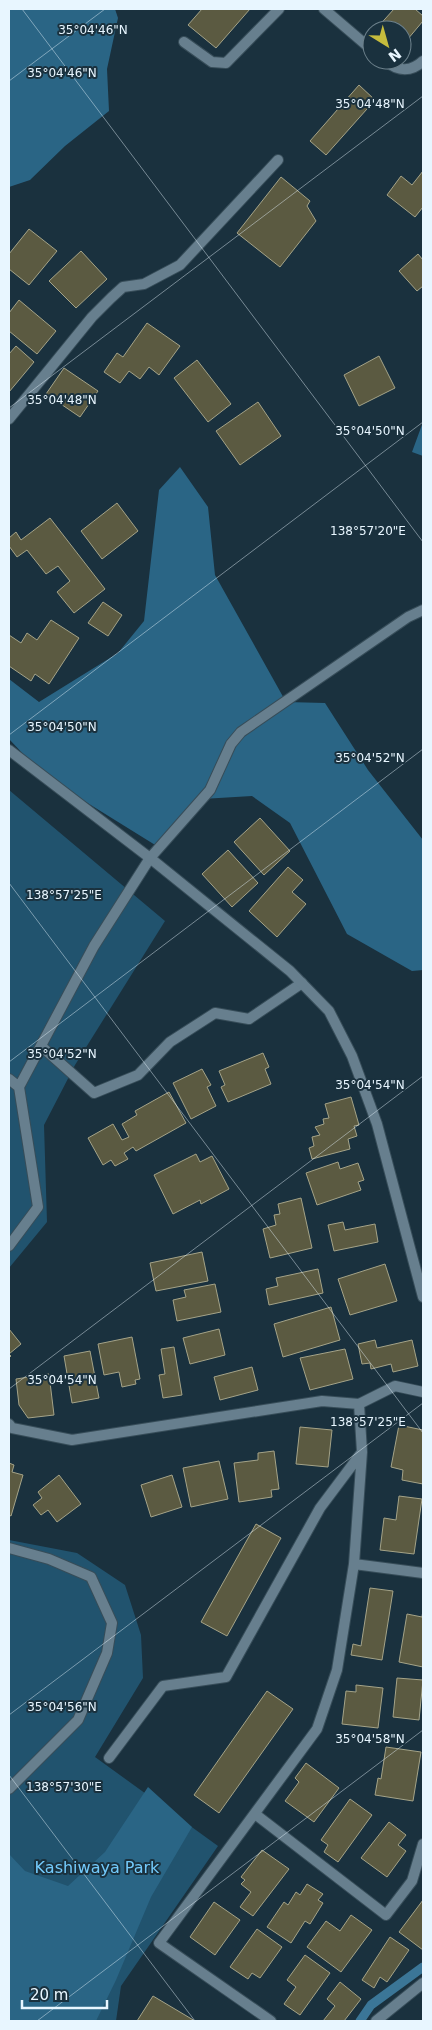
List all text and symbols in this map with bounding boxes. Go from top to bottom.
north arrow [362,20,412,70]
text: 35°04'46"N [58,23,128,37]
text: N [385,45,404,65]
text: 35°04'46"N [27,66,97,80]
text: 35°04'48"N [335,97,405,111]
text: 35°04'48"N [27,393,97,407]
text: 35°04'50"N [335,424,405,438]
text: 138°57'20"E [330,524,406,538]
text: 35°04'50"N [27,720,97,734]
text: 35°04'52"N [335,751,405,765]
text: 138°57'25"E [26,888,102,902]
text: 35°04'52"N [27,1047,97,1061]
text: 35°04'54"N [335,1078,405,1092]
text: 35°04'54"N [27,1373,97,1387]
text: 138°57'25"E [330,1415,406,1429]
text: 35°04'56"N [27,1700,97,1714]
text: 35°04'58"N [335,1732,405,1746]
text: 138°57'30"E [26,1780,102,1794]
park label: Kashiwaya Park [35,1858,160,1877]
scale bar [22,1978,108,2010]
text: 20 m [30,1986,68,2004]

